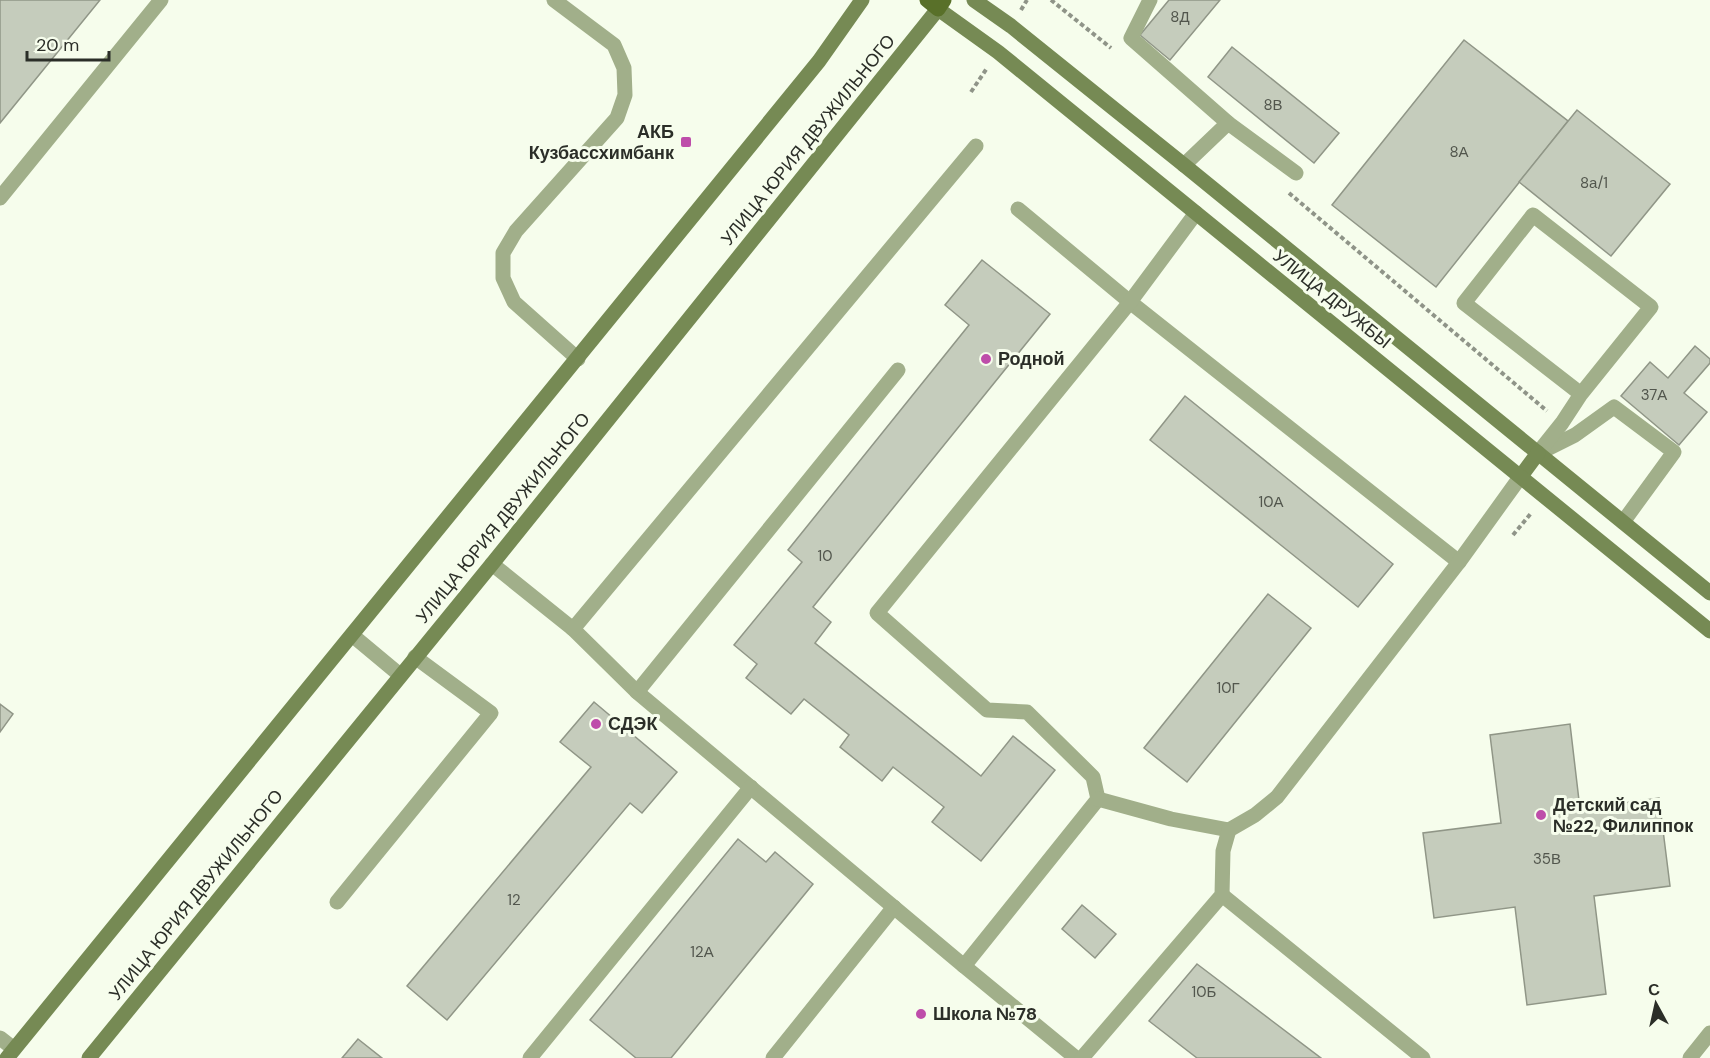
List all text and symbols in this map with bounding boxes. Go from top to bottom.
house number: 8Д [1170,7,1190,27]
scale bar [27,24,110,62]
street label: УЛИЦА ЮРИЯ ДВУЖИЛЬНОГО [715,30,901,250]
text: 20 m [36,33,79,57]
house number: 8В [1263,95,1283,115]
place label: АКБ Кузбассхимбанк [529,120,675,165]
marker: АКБ Кузбассхимбанк [679,135,693,149]
house number: 8А [1449,142,1469,162]
house number: 8а/1 [1580,173,1608,193]
street label: УЛИЦА ДРУЖБЫ [1268,244,1396,354]
place label: Родной [998,347,1065,371]
marker: Родной [979,352,993,366]
house number: 37А [1641,385,1667,405]
street label: УЛИЦА ЮРИЯ ДВУЖИЛЬНОГО [410,408,596,628]
house number: 10А [1259,492,1283,512]
house number: 10 [818,546,832,566]
house number: 10Г [1216,678,1240,698]
place label: СДЭК [608,712,658,736]
marker: СДЭК [589,717,603,731]
street label: УЛИЦА ЮРИЯ ДВУЖИЛЬНОГО [103,785,289,1005]
place label: Детский сад №22, Филиппок [1553,793,1694,838]
marker: Детский сад №22, Филиппок [1534,808,1548,822]
house number: 35В [1533,849,1561,869]
house number: 12 [507,890,521,910]
house number: 12А [690,942,714,962]
north arrow [1626,974,1686,1034]
text: С [1647,978,1662,1001]
house number: 10Б [1192,982,1217,1002]
place label: Школа №78 [933,1002,1037,1026]
marker: Школа №78 [914,1007,928,1021]

